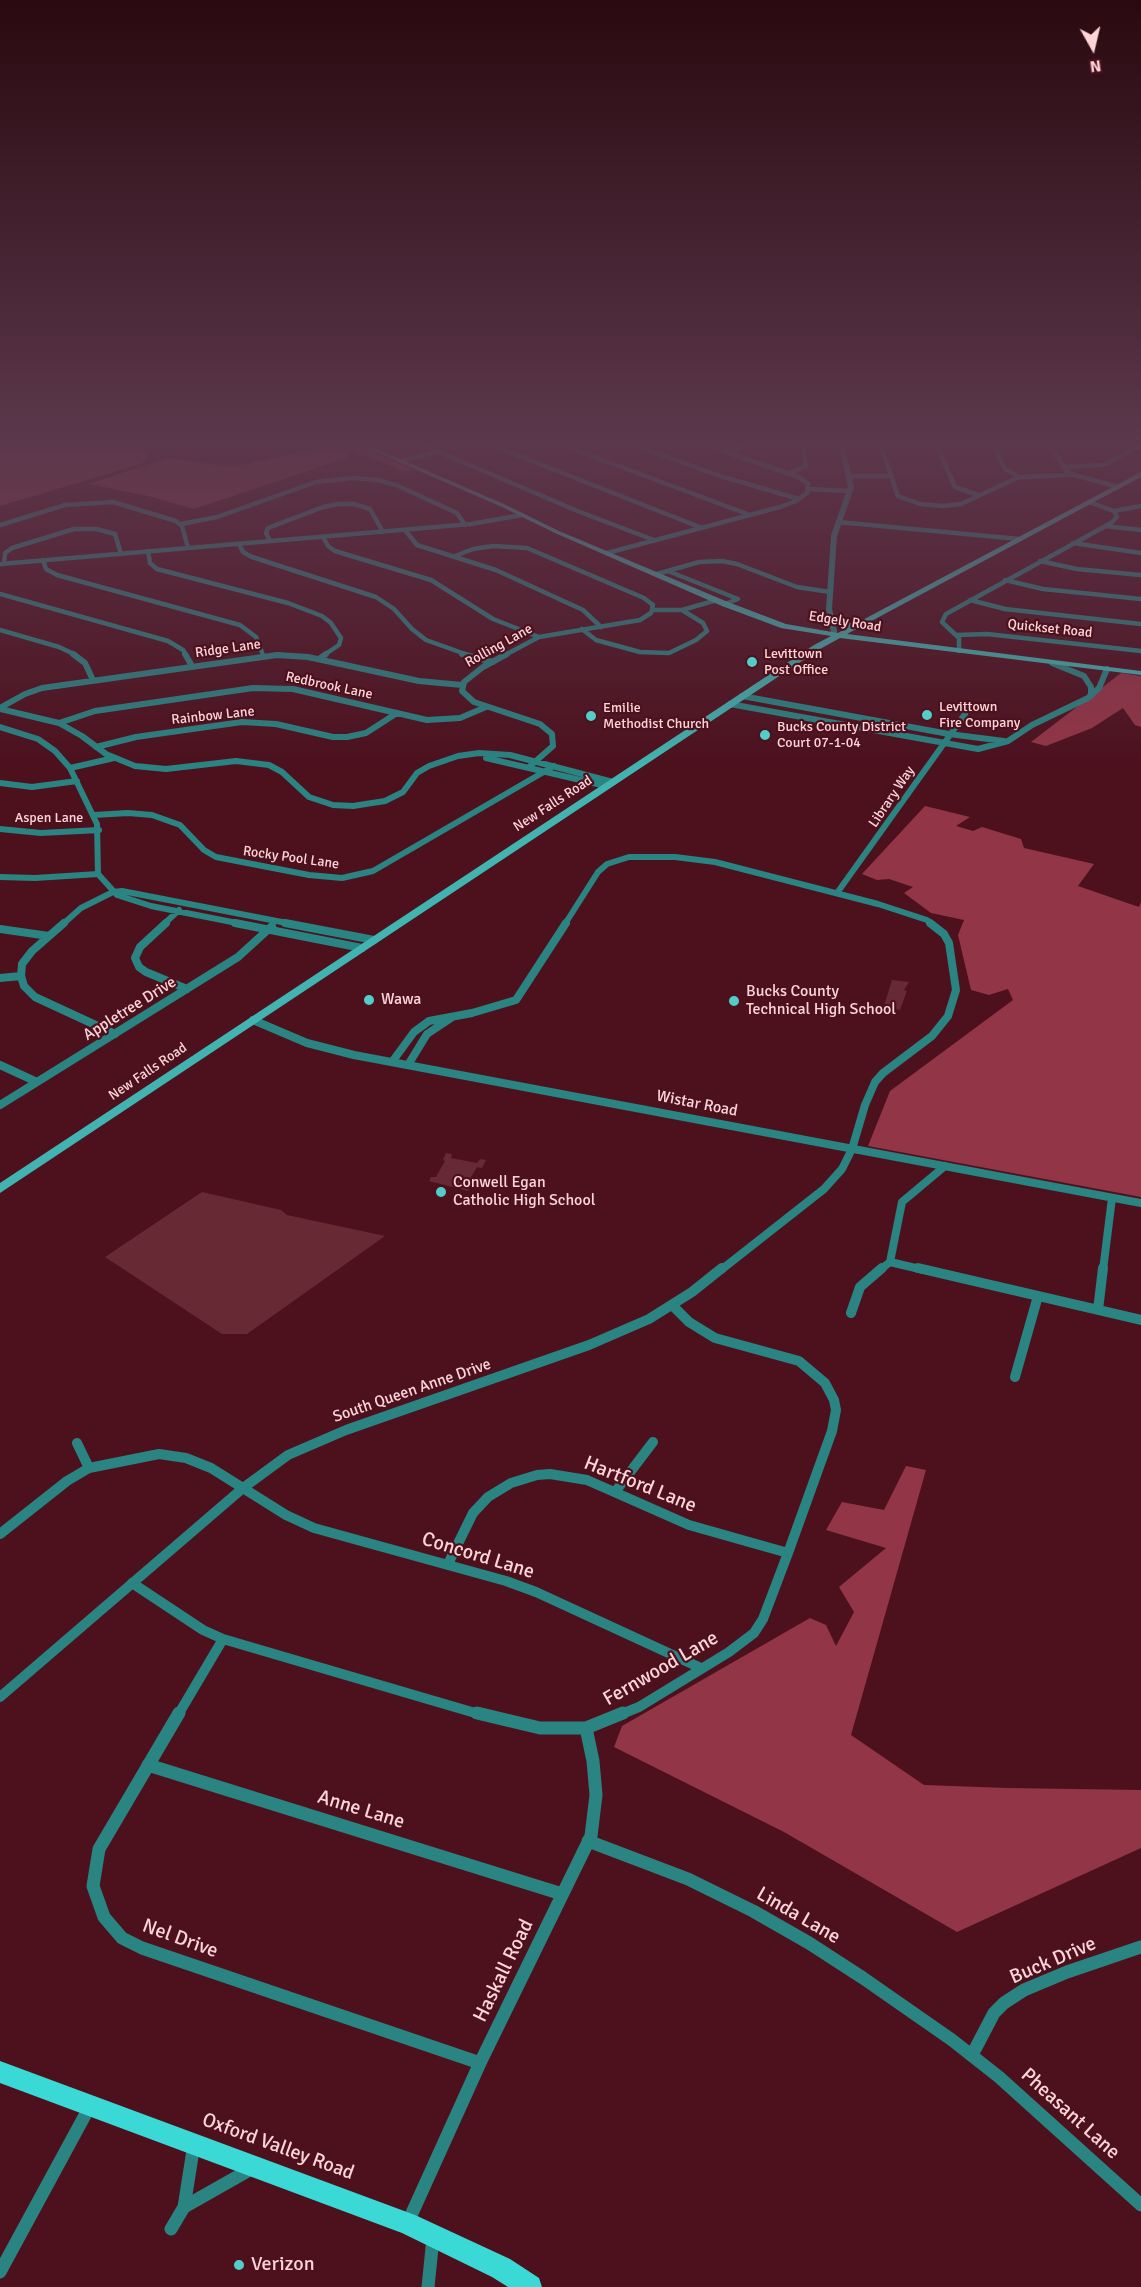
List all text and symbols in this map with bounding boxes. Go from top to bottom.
north arrow [1063,18,1123,78]
text: N [1089,55,1102,77]
street label: Edgely Road [808,608,882,636]
street label: Quickset Road [1007,616,1093,642]
street label: Rolling Lane [462,621,536,671]
street label: Ridge Lane [194,636,262,662]
place label: Levittown Post Office [764,646,828,678]
marker: Levittown Post Office [745,655,759,669]
street label: Redbrook Lane [284,669,374,703]
place label: Levittown Fire Company [939,699,1020,732]
place label: Emilie Methodist Church [603,700,709,732]
street label: Rainbow Lane [171,703,255,729]
marker: Levittown Fire Company [920,708,934,722]
marker: Emilie Methodist Church [584,709,598,723]
place label: Bucks County District Court 07-1-04 [777,719,906,752]
marker: Bucks County District Court 07-1-04 [758,728,772,742]
street label: Library Way [865,763,919,831]
street label: New Falls Road [510,772,596,836]
street label: Aspen Lane [15,810,83,826]
street label: Rocky Pool Lane [242,843,340,873]
street label: Appletree Drive [80,973,180,1045]
place label: Bucks County Technical High School [746,982,896,1020]
place label: Wawa [381,990,421,1010]
marker: Wawa [362,993,376,1007]
marker: Bucks County Technical High School [727,994,741,1008]
street label: New Falls Road [106,1040,190,1104]
street label: Wistar Road [655,1087,739,1121]
place label: Conwell Egan Catholic High School [453,1173,595,1211]
marker: Conwell Egan Catholic High School [434,1185,448,1199]
street label: South Queen Anne Drive [331,1355,493,1427]
street label: Hartford Lane [580,1452,700,1518]
street label: Concord Lane [419,1528,537,1584]
street label: Fernwood Lane [599,1626,723,1712]
street label: Anne Lane [315,1785,407,1835]
street label: Linda Lane [752,1882,844,1950]
street label: Nel Drive [139,1914,221,1964]
street label: Haskall Road [469,1916,539,2026]
street label: Buck Drive [1006,1932,1100,1990]
street label: Pheasant Lane [1016,2063,1124,2165]
street label: Oxford Valley Road [199,2108,357,2186]
place label: Verizon [251,2253,315,2277]
marker: Verizon [232,2258,246,2272]

